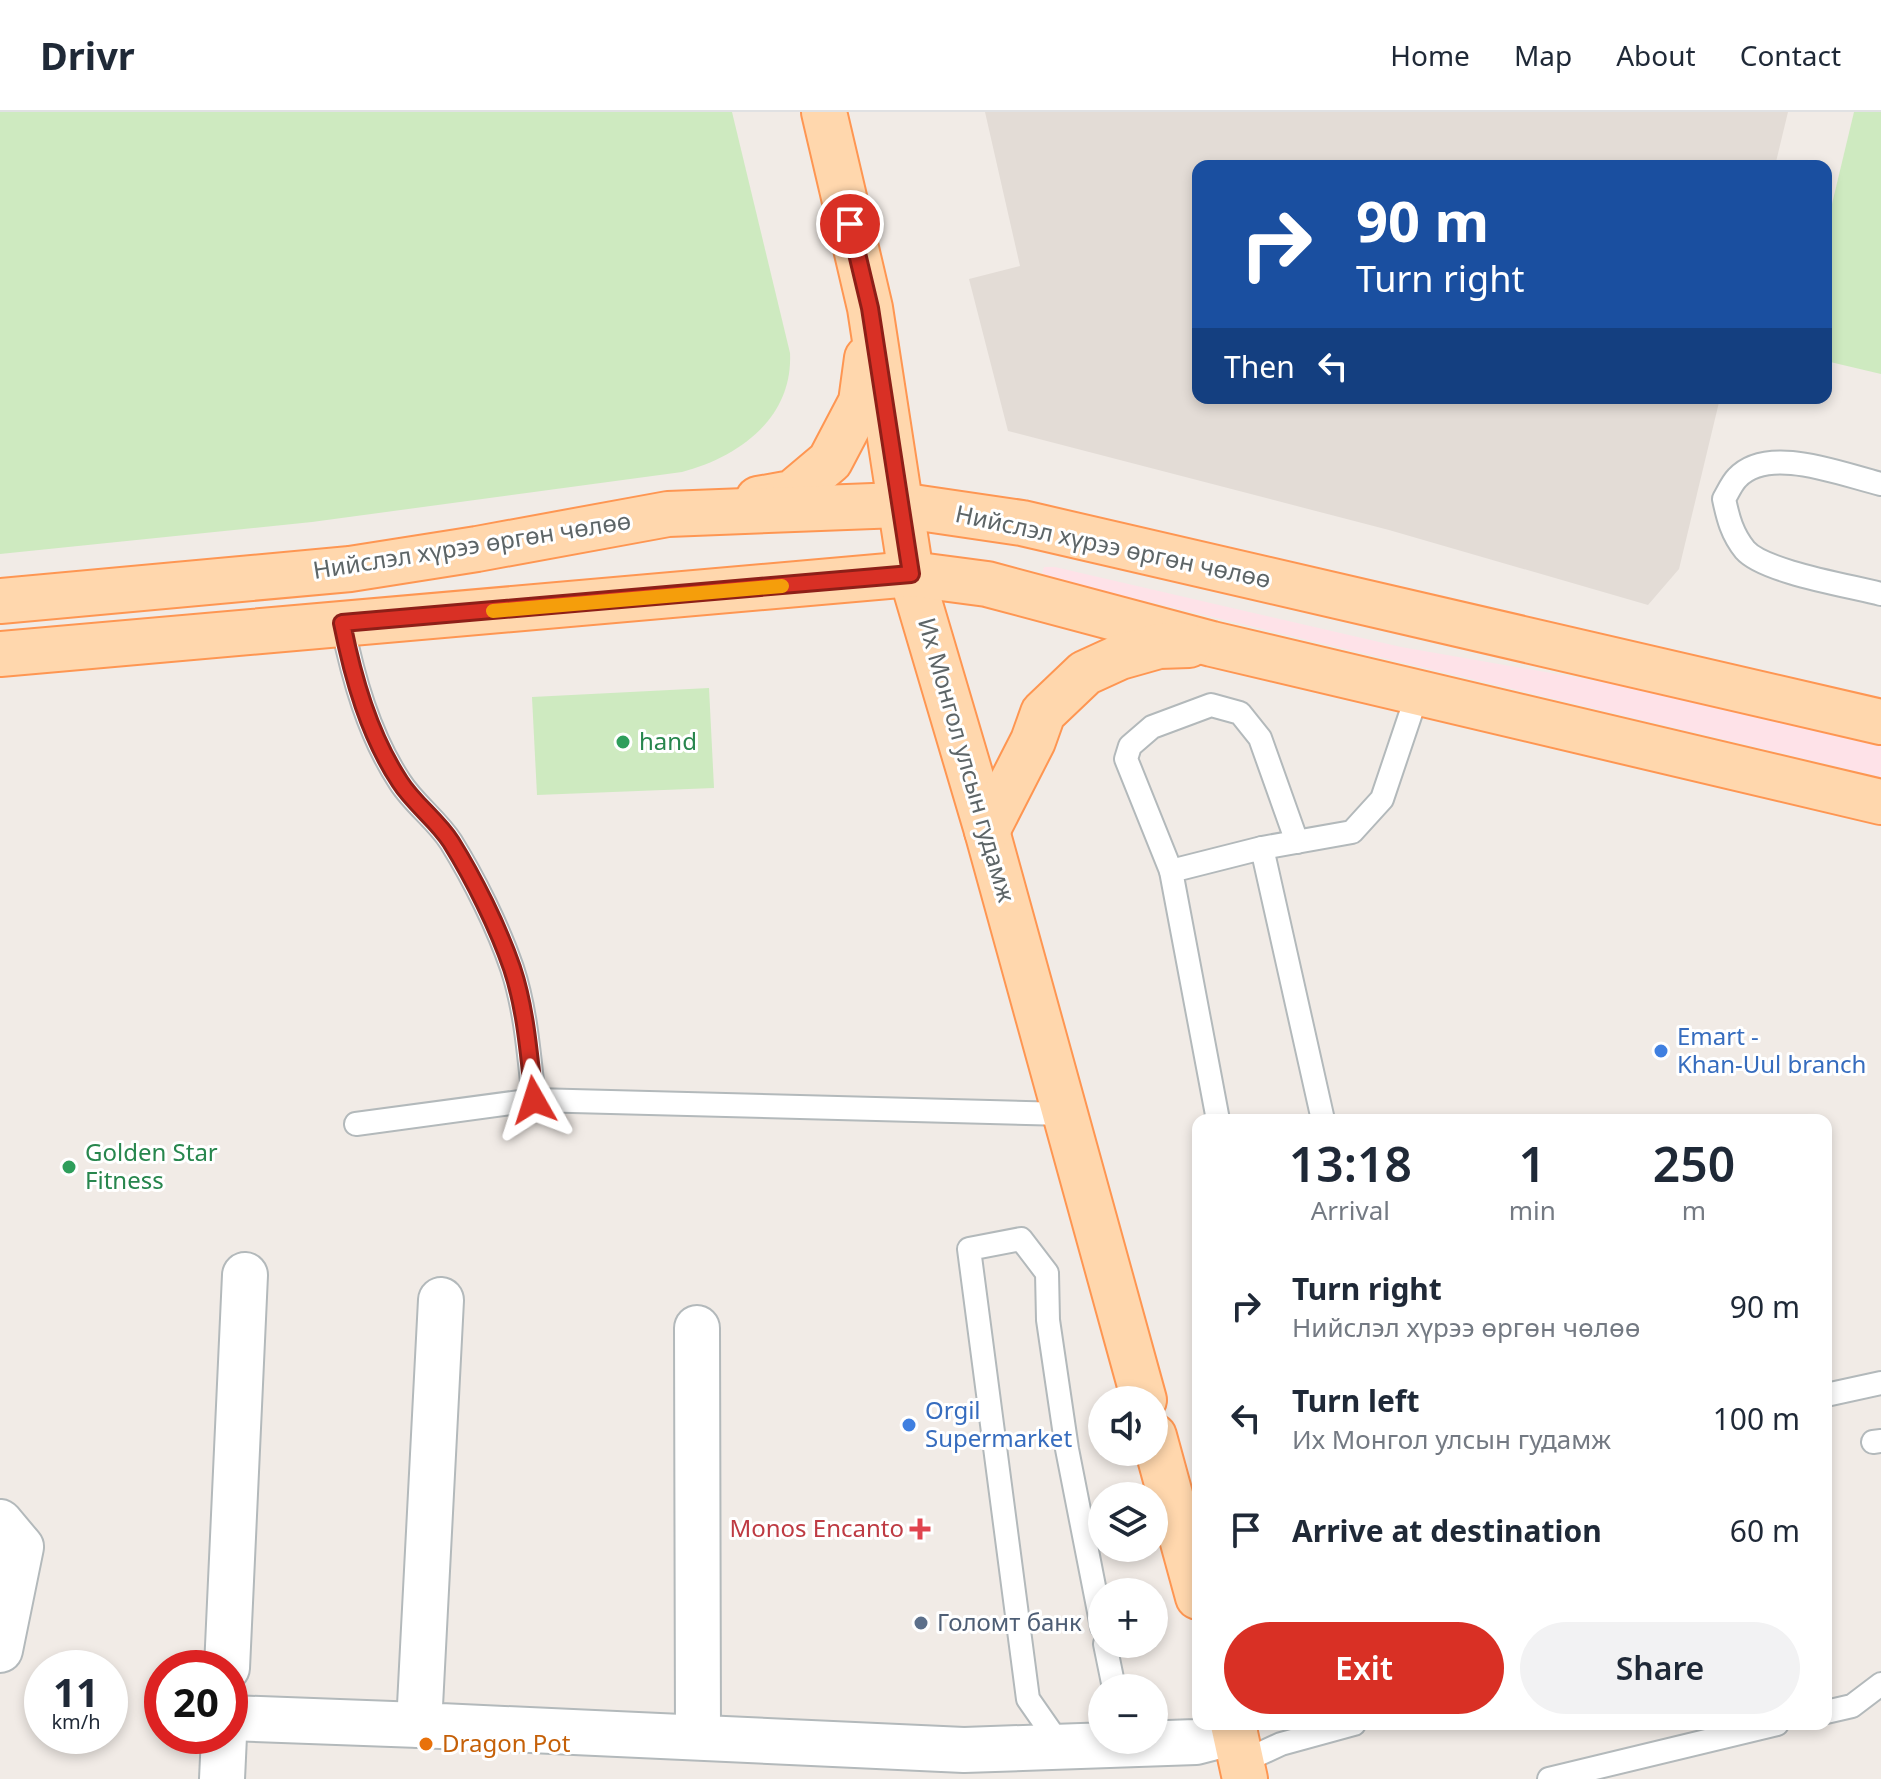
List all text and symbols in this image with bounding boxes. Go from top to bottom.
text: Drivr [40,29,135,81]
text: Home [1390,36,1470,74]
text: Map [1514,36,1572,74]
text: About [1616,36,1696,74]
text: Contact [1740,36,1841,74]
text: 90 m [1356,182,1489,258]
pin [816,190,884,258]
icon: right [1224,192,1328,296]
icon: arrive [828,202,872,246]
text: Turn right [1356,254,1524,303]
icon: left [1311,344,1355,388]
text: Then [1224,346,1295,387]
street label: Нийслэл хүрээ өргөн чөлөө [953,496,1274,595]
street label: Нийслэл хүрээ өргөн чөлөө [310,503,633,586]
street label: Их Монгол улсын гудамж [911,614,1024,906]
place label: hand [639,724,697,757]
marker: hand [614,733,632,751]
place label: Emart - Khan-Uul branch [1677,1019,1866,1080]
marker: Emart - Khan-Uul branch [1652,1042,1670,1060]
position arrow [492,1058,576,1142]
text: 13:18 [1289,1131,1412,1196]
text: 1 [1519,1131,1546,1196]
text: 250 [1653,1131,1735,1196]
place label: Golden Star Fitness [85,1135,218,1196]
marker: Golden Star Fitness [60,1158,78,1176]
text: Arrival [1311,1192,1390,1228]
text: min [1509,1192,1556,1228]
text: m [1682,1192,1706,1228]
text: Turn right [1292,1268,1442,1309]
icon: right [1224,1284,1268,1328]
text: 90 m [1730,1286,1800,1327]
text: Нийслэл хүрээ өргөн чөлөө [1292,1309,1640,1345]
text: Turn left [1292,1380,1420,1421]
map controls [1088,1386,1168,1754]
button: sound [1088,1386,1168,1466]
place label: Orgil Supermarket [925,1393,1072,1454]
icon: left [1224,1396,1268,1440]
text: 100 m [1713,1398,1800,1439]
marker: Orgil Supermarket [900,1416,918,1434]
text: Их Монгол улсын гудамж [1292,1421,1611,1457]
button: layers [1088,1482,1168,1562]
icon: arrive [1224,1508,1268,1552]
text: Arrive at destination [1292,1510,1602,1551]
text: 60 m [1730,1510,1800,1551]
place label: Monos Encanto [729,1511,904,1544]
marker: Monos Encanto [911,1520,929,1538]
button: + [1088,1578,1168,1658]
place label: Голомт банк [937,1605,1082,1638]
marker: Голомт банк [912,1614,930,1632]
button: Exit [1224,1622,1504,1714]
button: Share [1520,1622,1800,1714]
speed limit sign: 20 [144,1650,248,1754]
text: 11 [53,1664,99,1719]
button: − [1088,1674,1168,1754]
text: km/h [51,1708,101,1735]
place label: Dragon Pot [442,1726,571,1759]
marker: Dragon Pot [417,1735,435,1753]

